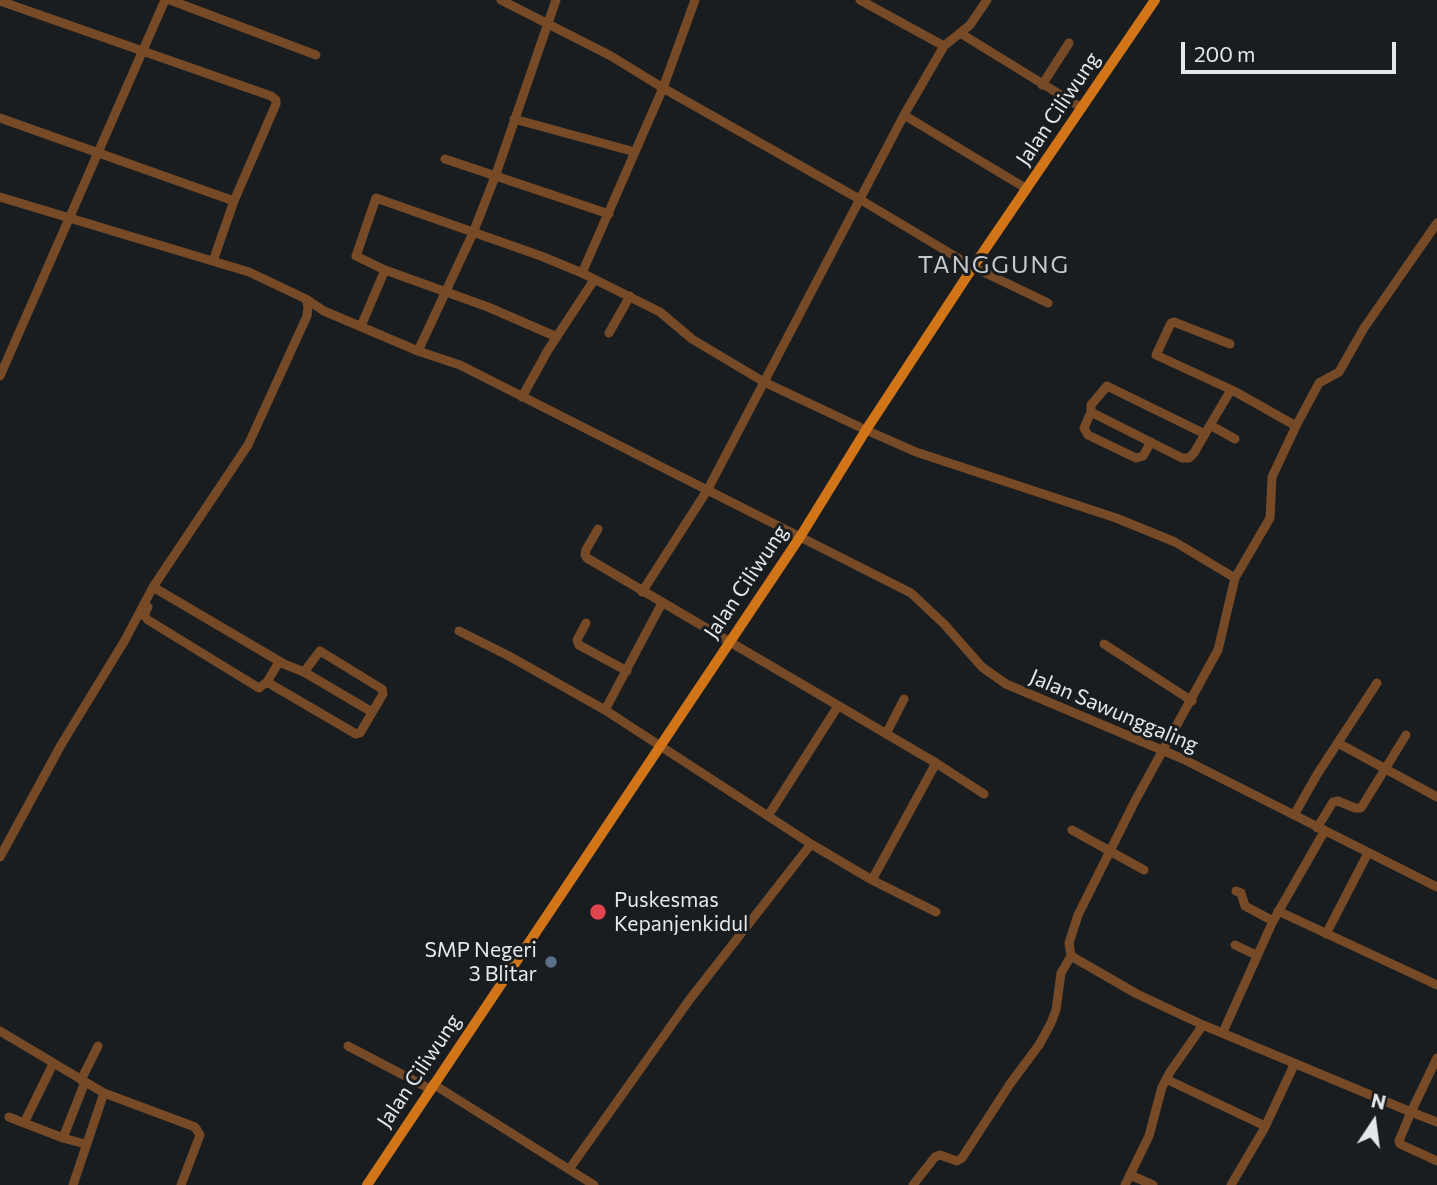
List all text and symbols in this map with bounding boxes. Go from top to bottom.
scale bar [1185,28,1400,72]
text: 200 m [1194,41,1255,66]
street label: Jalan Ciliwung [1011,47,1105,171]
district label: TANGGUNG [919,251,1069,279]
street label: Jalan Ciliwung [699,520,793,644]
street label: Jalan Sawunggaling [1026,664,1202,758]
place label: Puskesmas Kepanjenkidul [614,887,748,937]
marker: Puskesmas Kepanjenkidul [588,902,608,922]
place label: SMP Negeri 3 Blitar [424,937,537,987]
marker: SMP Negeri 3 Blitar [543,954,559,970]
street label: Jalan Ciliwung [372,1009,466,1133]
north arrow [1339,1087,1409,1157]
text: N [1369,1088,1388,1114]

